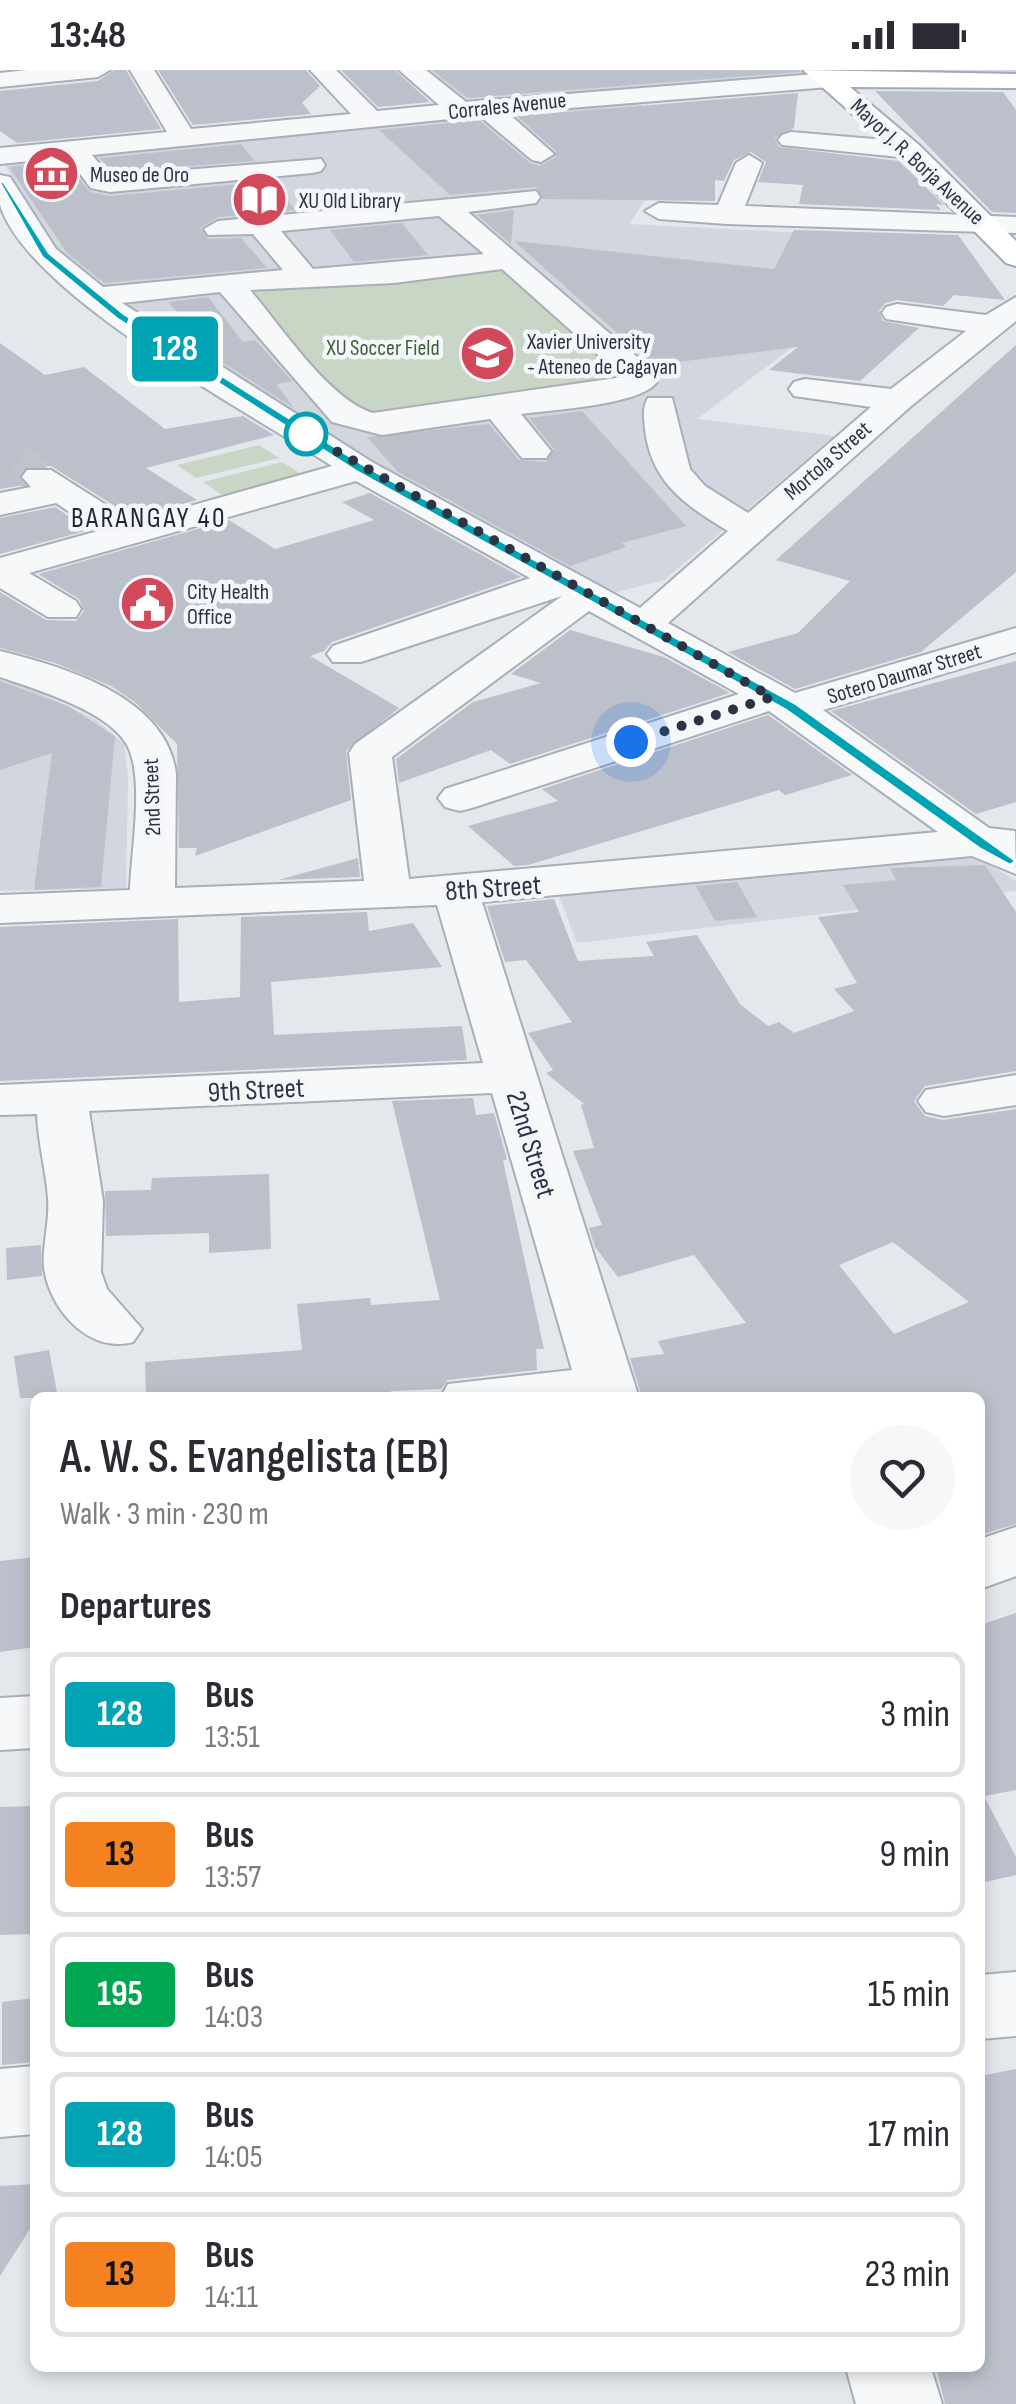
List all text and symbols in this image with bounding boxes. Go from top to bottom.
text: 13:48 [50,13,126,58]
street label: Corrales Avenue [447,87,567,126]
street label: Mayor J. R. Borja Avenue [844,93,990,231]
museum icon: Museo de Oro [21,144,81,204]
place label: Museo de Oro [90,162,189,189]
library icon: XU Old Library [230,170,290,230]
place label: XU Old Library [298,188,402,215]
line badge: 128 [118,316,232,382]
school or university icon: Xavier University - Ateneo de Cagayan [458,324,518,384]
text: 128 [152,328,198,371]
place label: Xavier University - Ateneo de Cagayan [526,329,677,381]
park label: XU Soccer Field [325,335,440,362]
unlabelled marker [285,413,327,455]
street label: Mortola Street [779,416,877,506]
district label: BARANGAY 40 [71,502,227,535]
public building icon: City Health Office [118,574,178,634]
place label: City Health Office [187,579,269,631]
street label: Sotero Daumar Street [824,638,985,711]
your location [606,717,656,767]
street label: 2nd Street [138,757,167,836]
street label: 8th Street [444,869,542,908]
street label: 9th Street [207,1071,305,1110]
street label: 22nd Street [499,1087,562,1202]
button: heart [850,1425,955,1530]
text: A. W. S. Evangelista (EB) [60,1429,449,1486]
text: Walk · 3 min · 230 m [60,1495,269,1534]
text: Departures [60,1584,212,1629]
text: Bus [205,1673,254,1718]
text: 3 min [880,1692,950,1737]
text: 128 [97,1693,143,1736]
text: 13:51 [205,1718,260,1757]
text: Bus [205,1813,254,1858]
text: 9 min [879,1832,950,1877]
text: 13 [105,1833,135,1876]
text: 13:57 [205,1858,261,1897]
text: Bus [205,1953,254,1998]
text: 15 min [868,1972,950,2017]
text: 195 [97,1973,143,2016]
text: 14:03 [205,1998,263,2037]
text: Bus [205,2093,254,2138]
text: 17 min [868,2112,950,2157]
text: 128 [97,2113,143,2156]
text: 14:05 [205,2138,263,2177]
text: Bus [205,2233,254,2278]
text: 23 min [865,2252,950,2297]
text: 13 [105,2253,135,2296]
text: 14:11 [205,2278,258,2317]

